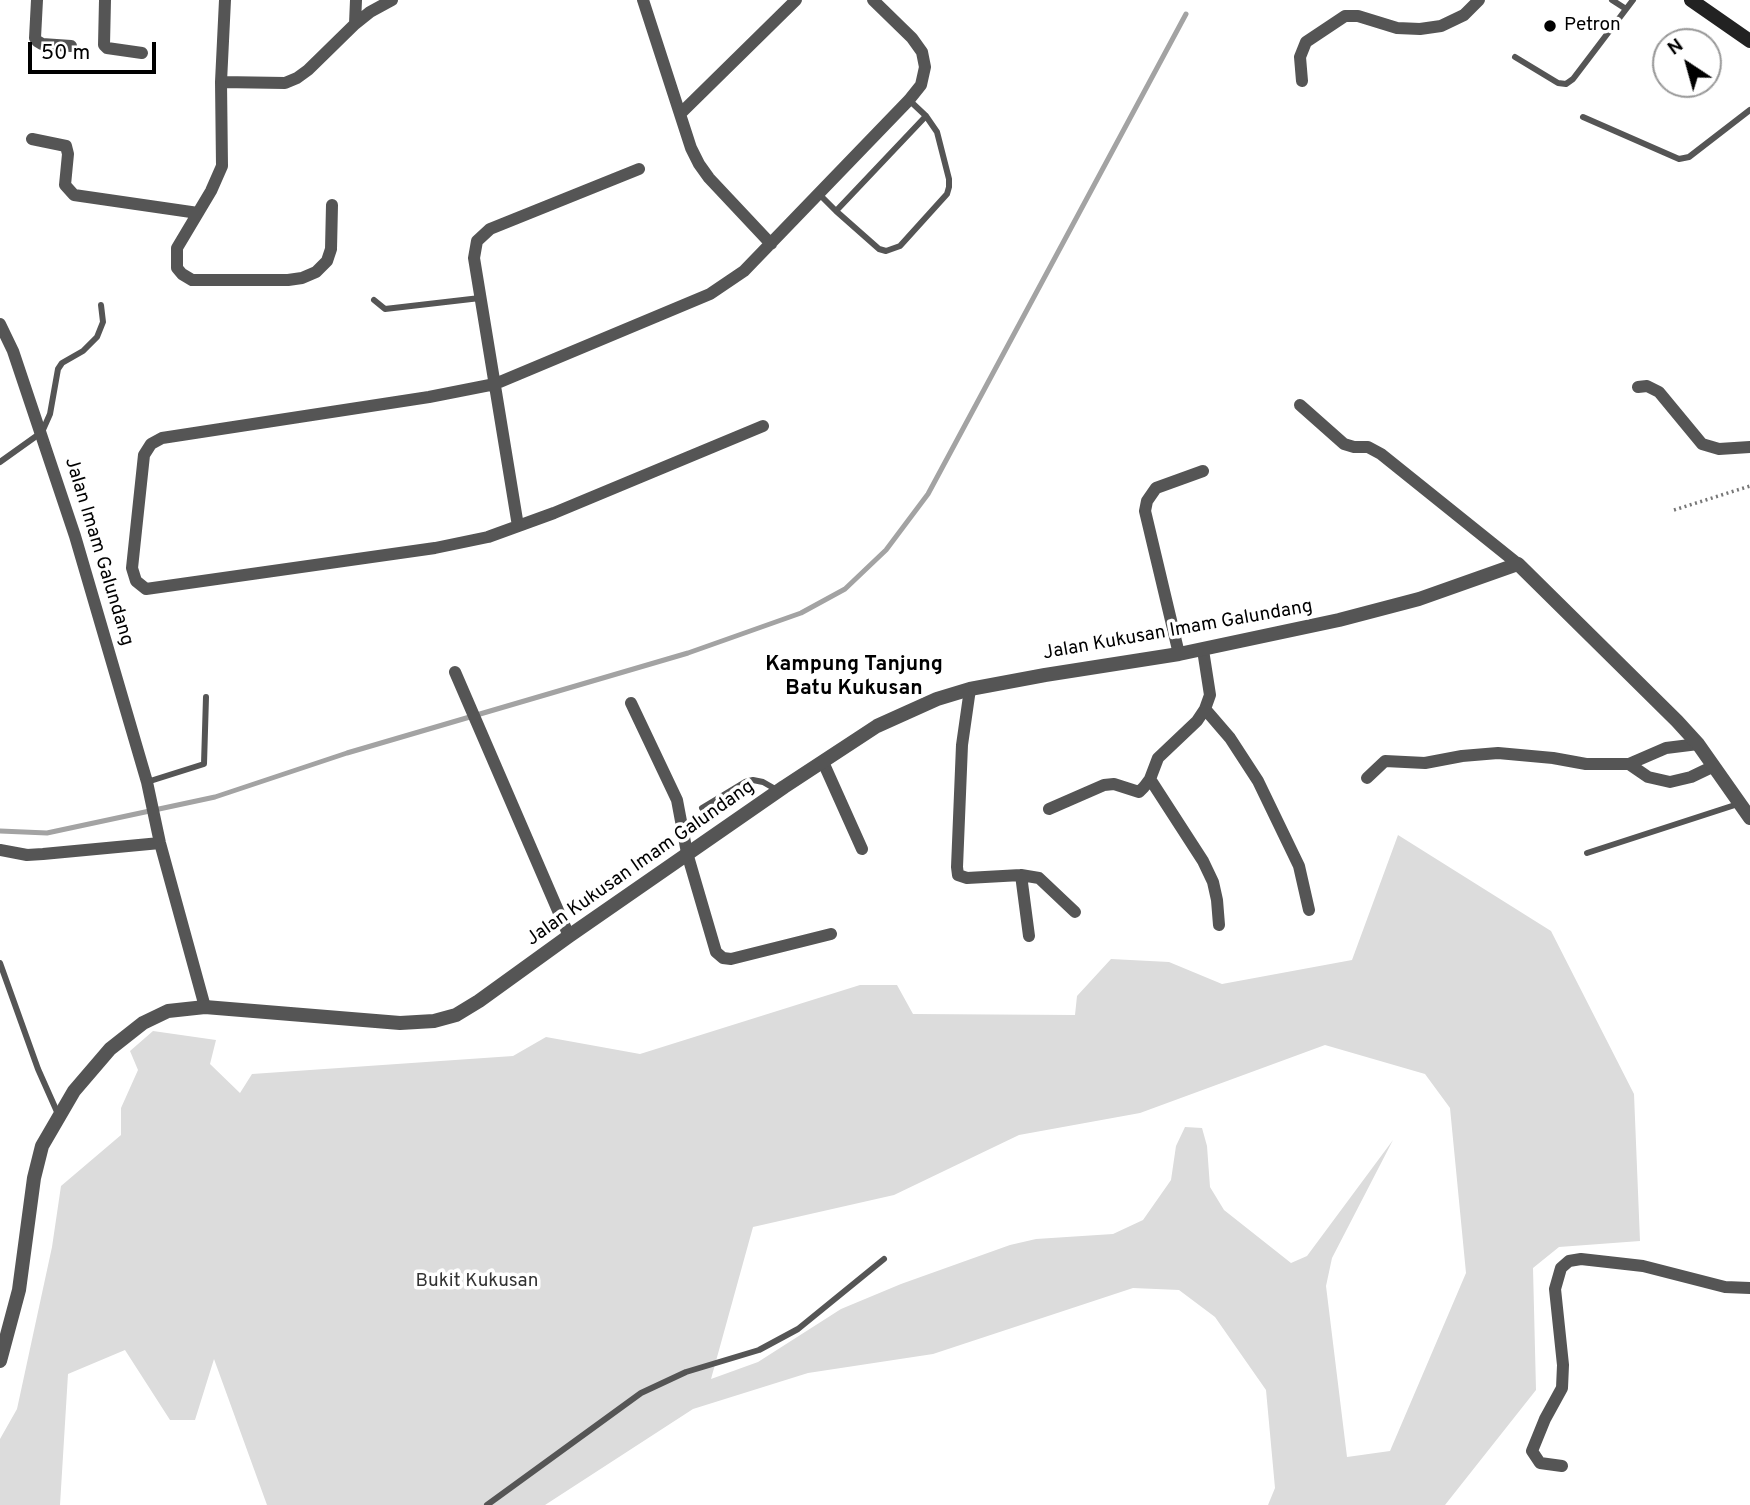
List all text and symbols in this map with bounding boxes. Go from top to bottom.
place label: Petron [1564,15,1621,37]
marker: Petron [1542,18,1558,34]
scale bar [32,28,159,72]
north arrow [1652,28,1722,98]
text: N [1663,34,1688,61]
text: 50 m [41,40,90,67]
street label: Jalan Imam Galundang [59,455,137,649]
street label: Jalan Kukusan Imam Galundang [1041,596,1315,666]
district label: Kampung Tanjung Batu Kukusan [765,653,943,703]
street label: Jalan Kukusan Imam Galundang [523,776,759,952]
park label: Bukit Kukusan [415,1271,539,1293]

